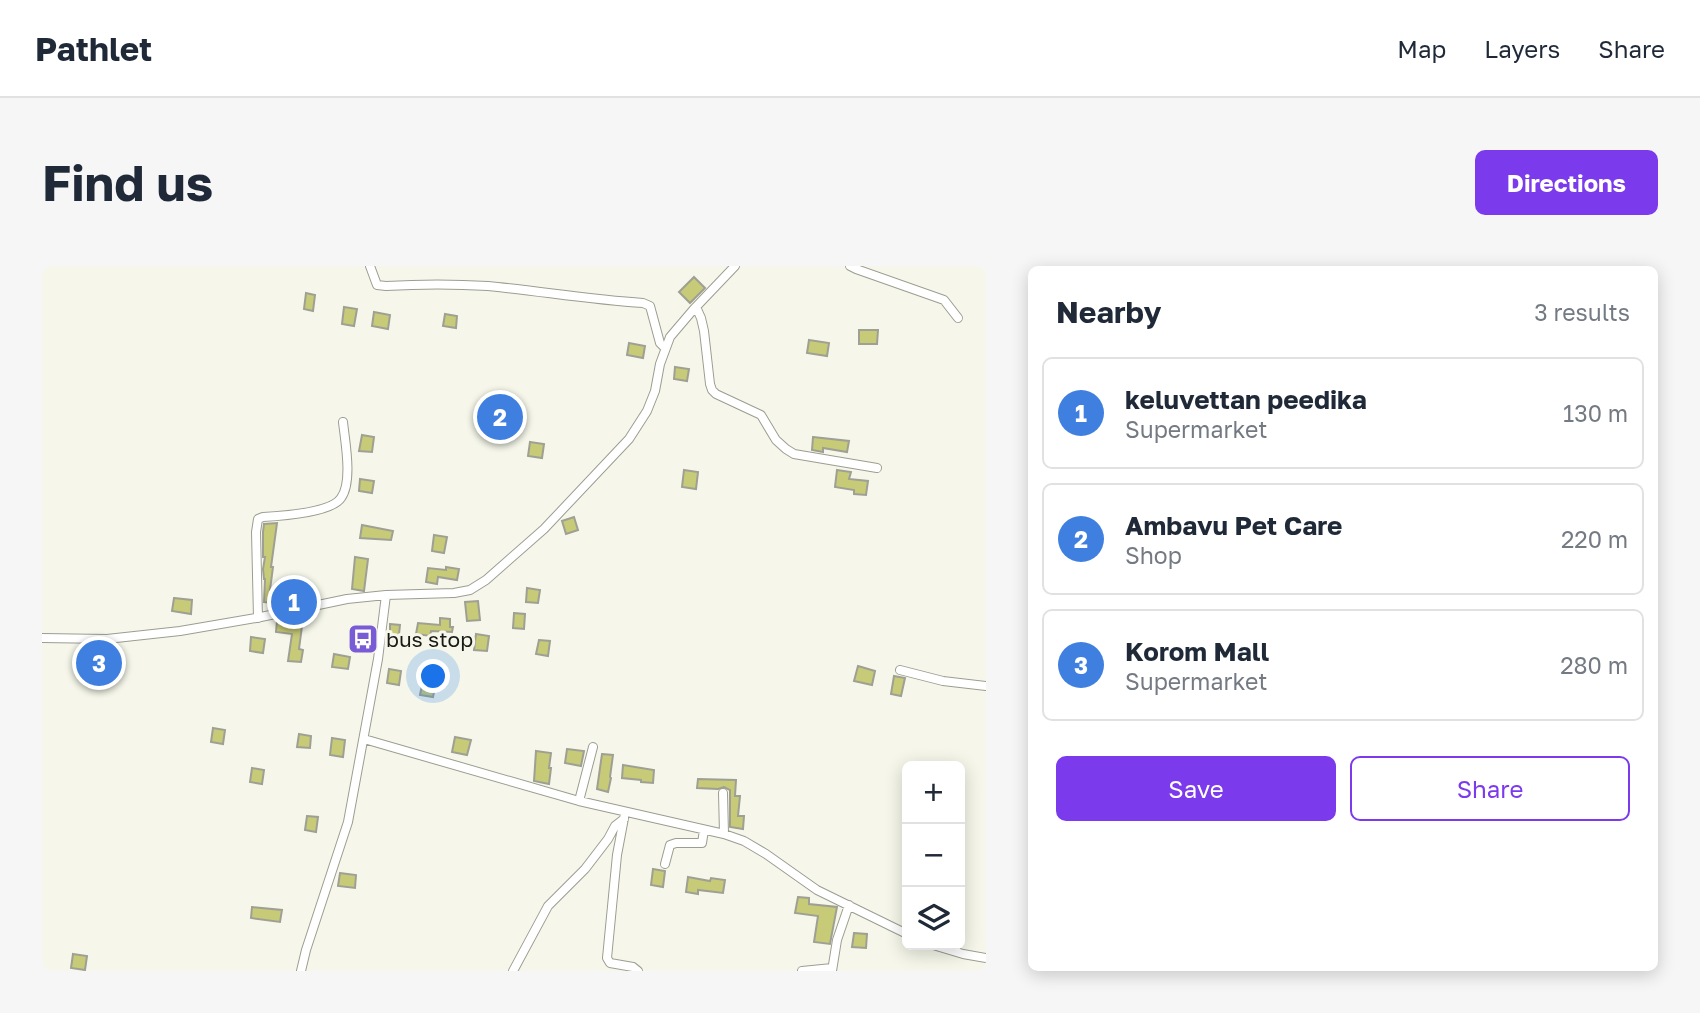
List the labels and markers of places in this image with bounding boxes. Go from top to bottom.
pin: 2 [477,391,523,443]
pin: 1 [271,576,317,628]
bus stop icon: bus stop [346,622,380,656]
place label: bus stop [386,626,473,652]
pin: 3 [76,637,122,689]

